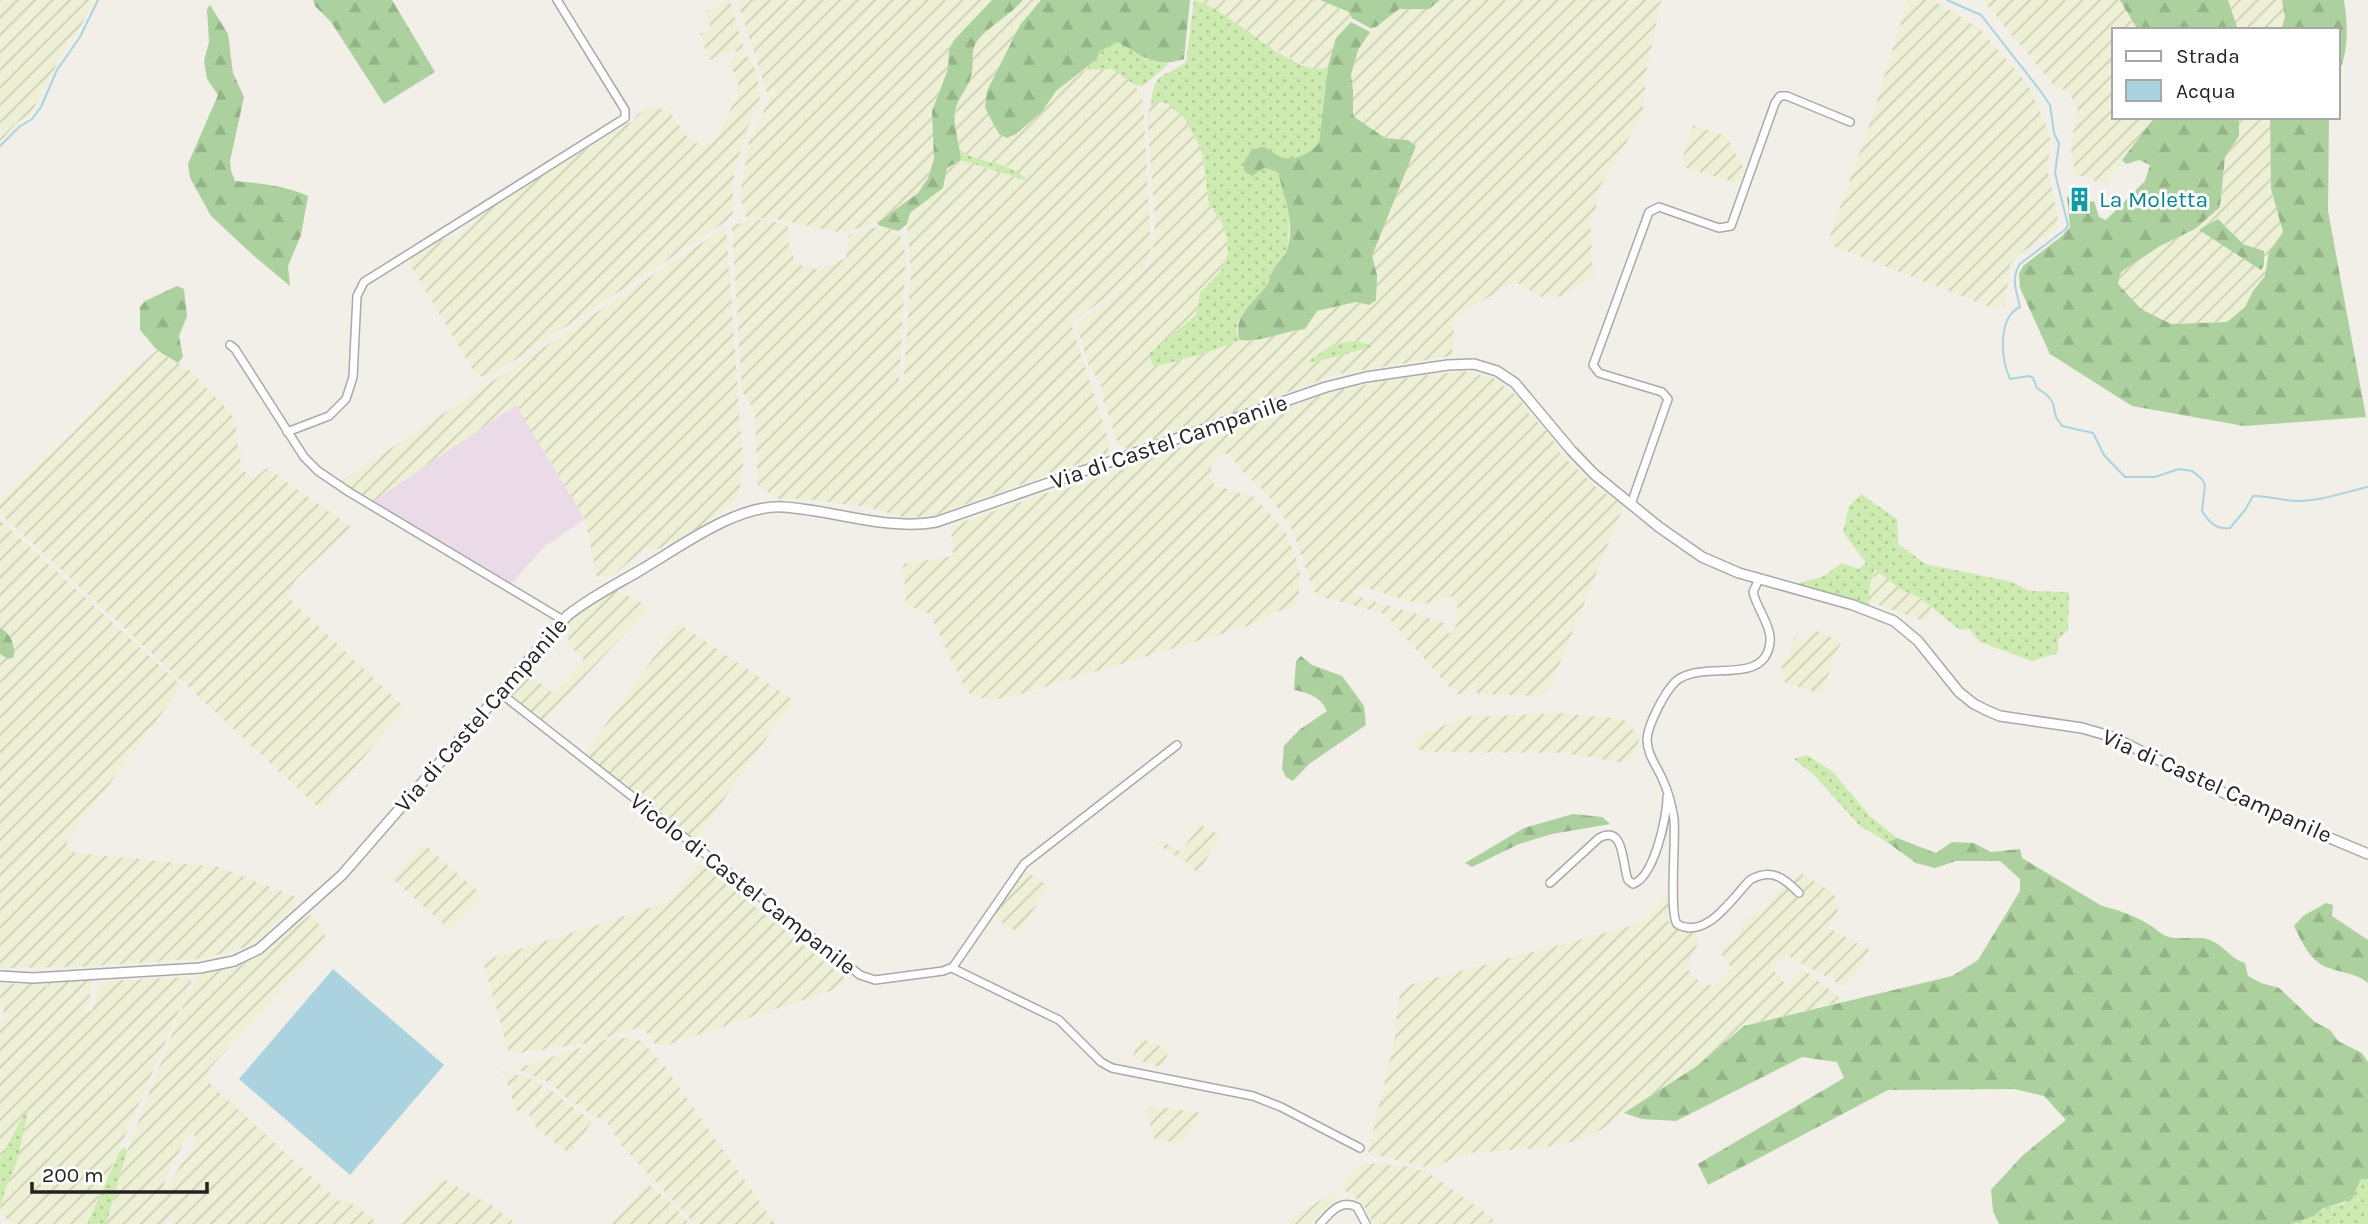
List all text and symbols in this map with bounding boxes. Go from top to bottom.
legend [2112,28,2340,119]
text: Strada [2176,44,2240,68]
text: Acqua [2176,79,2235,103]
building icon: La Moletta [2065,185,2093,213]
place label: La Moletta [2099,186,2208,213]
street label: Via di Castel Campanile [1047,389,1291,495]
street label: Via di Castel Campanile [389,612,573,818]
street label: Via di Castel Campanile [2098,723,2336,849]
street label: Vicolo di Castel Campanile [625,787,861,981]
scale bar [32,1150,206,1194]
text: 200 m [42,1163,104,1187]

